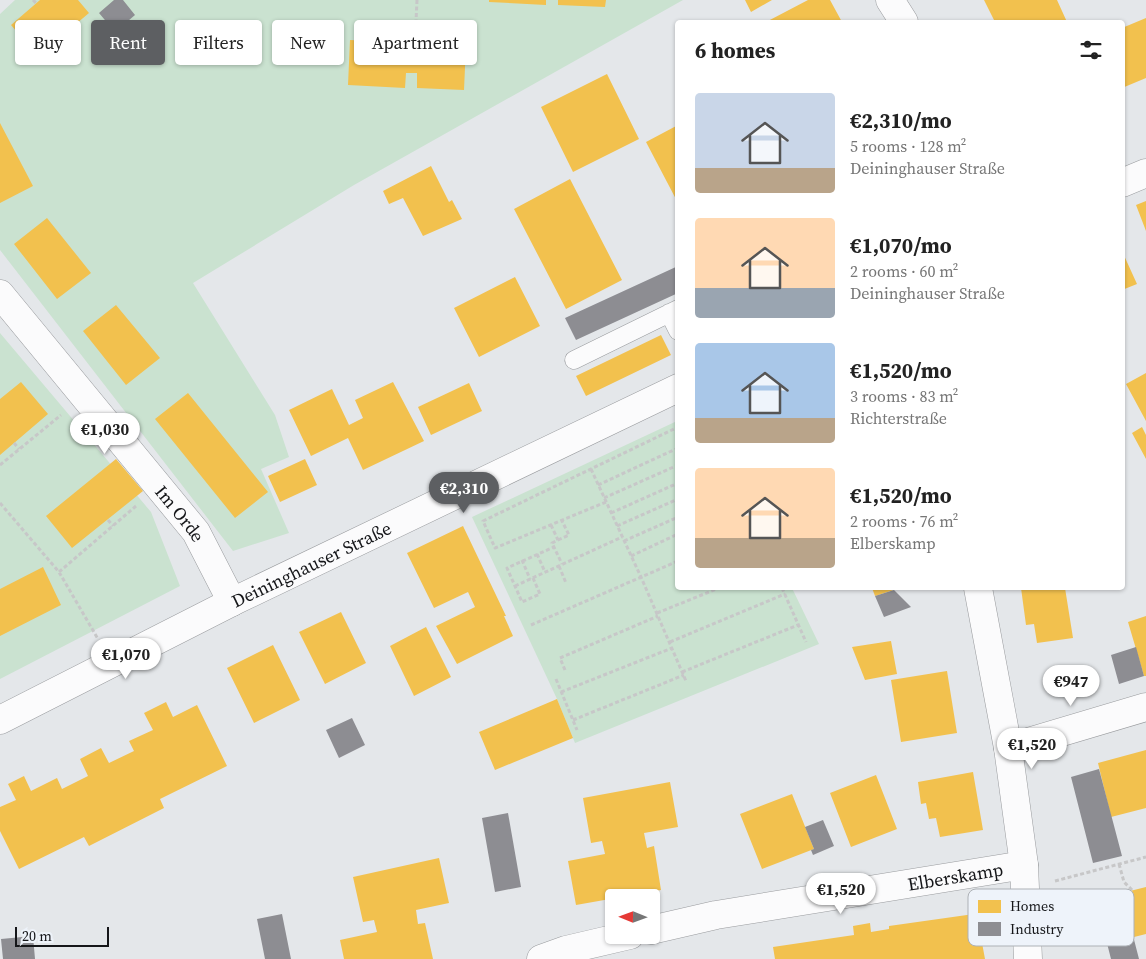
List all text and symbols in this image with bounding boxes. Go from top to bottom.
chip: Buy [15,20,81,65]
chip: Rent [91,20,165,65]
chip: Filters [175,20,262,65]
chip: New [272,20,344,65]
chip: Apartment [354,20,477,65]
text: 6 homes [695,36,775,65]
icon: filters [1077,36,1105,64]
text: €2,310/mo [850,106,952,135]
icon: home [735,113,795,173]
text: 5 rooms · 128 m² [850,135,966,157]
text: Deininghauser Straße [850,157,1005,179]
text: €1,070/mo [850,231,952,260]
icon: home [735,238,795,298]
text: 2 rooms · 60 m² [850,260,958,282]
text: Deininghauser Straße [850,282,1005,304]
text: €1,520/mo [850,356,952,385]
icon: home [735,363,795,423]
text: 3 rooms · 83 m² [850,385,958,407]
text: Richterstraße [850,407,947,429]
pin: €1,030 [64,412,146,455]
text: €1,030 [81,418,129,440]
pin: €2,310 [423,472,505,514]
text: €2,310 [440,477,488,499]
street label: Im Orde [150,480,211,546]
text: €1,520/mo [850,481,952,510]
icon: home [735,488,795,548]
text: 2 rooms · 76 m² [850,510,958,532]
street label: Deininghauser Straße [227,515,395,613]
text: Elberskamp [850,532,936,554]
pin: €1,070 [85,638,167,680]
text: €1,070 [102,643,150,665]
pin: €947 [1041,664,1101,707]
text: €947 [1054,670,1088,692]
pin: €1,520 [991,728,1073,770]
text: €1,520 [1008,733,1056,755]
street label: Elberskamp [906,856,1005,896]
pin: €1,520 [800,872,882,915]
text: €1,520 [817,878,865,900]
north arrow [605,889,660,944]
map controls [605,889,660,944]
legend [968,889,1134,946]
text: Homes [1010,896,1054,916]
text: Industry [1010,919,1064,939]
scale bar [15,924,109,947]
text: 20 m [22,926,52,946]

